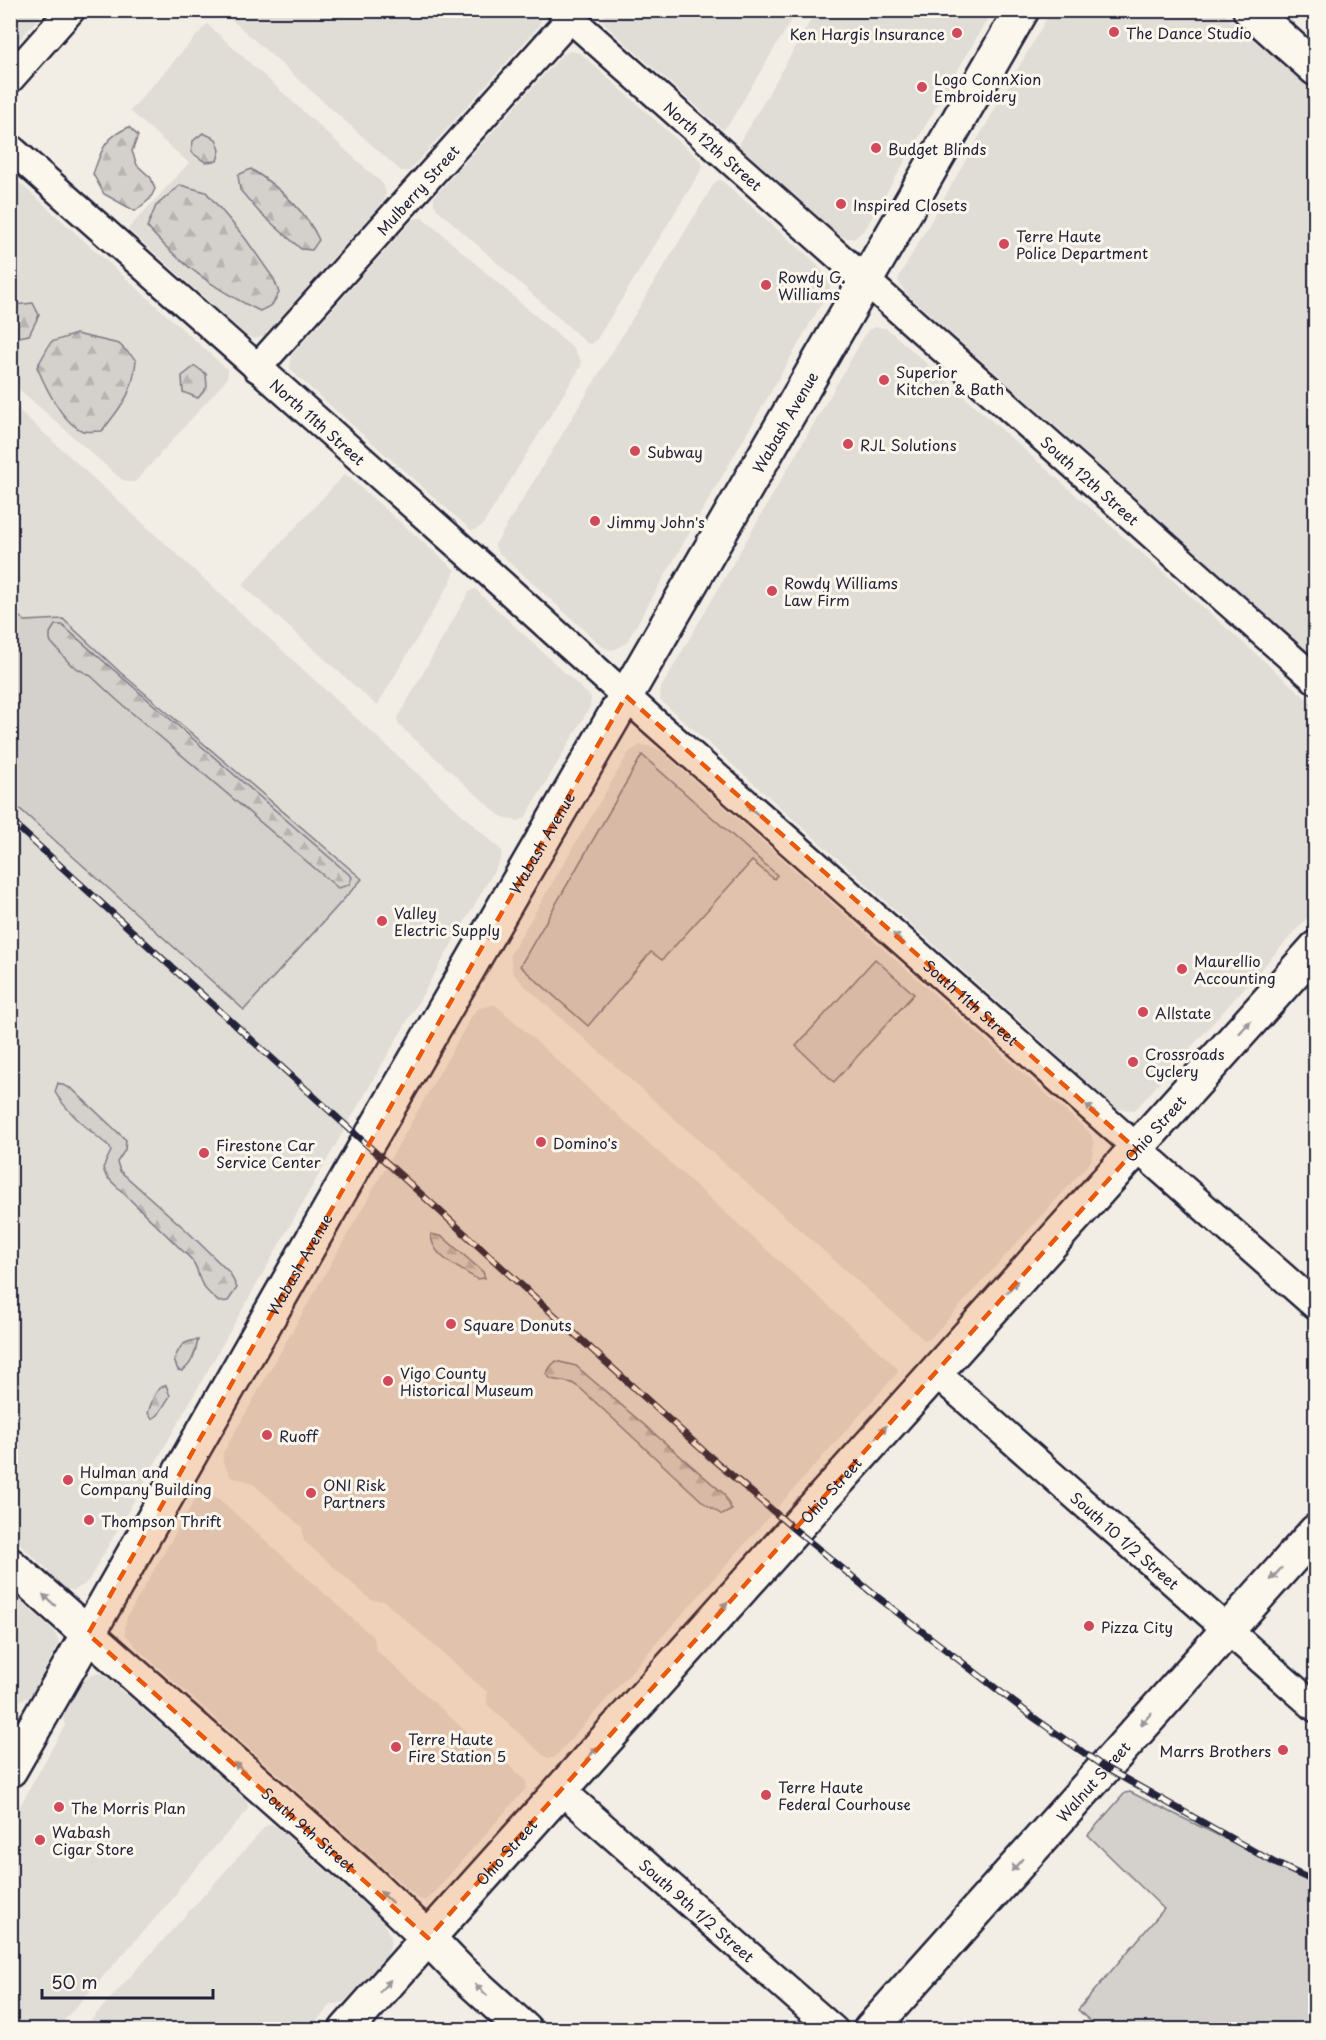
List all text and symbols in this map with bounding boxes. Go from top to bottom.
place label: The Dance Studio [1126,21,1252,44]
place label: Ken Hargis Insurance [790,22,945,45]
marker: The Dance Studio [1107,25,1121,39]
marker: Ken Hargis Insurance [950,26,964,40]
place label: Logo ConnXion Embroidery [934,67,1041,107]
marker: Logo ConnXion Embroidery [915,80,929,94]
street label: North 12th Street [659,95,768,195]
place label: Budget Blinds [888,137,986,160]
street label: Mulberry Street [370,139,464,240]
marker: Budget Blinds [869,141,883,155]
place label: Inspired Closets [853,193,967,216]
marker: Inspired Closets [834,197,848,211]
place label: Terre Haute Police Department [1016,224,1148,264]
marker: Terre Haute Police Department [997,237,1011,251]
place label: Rowdy G. Williams [778,265,846,305]
marker: Rowdy G. Williams [759,278,773,292]
place label: Superior Kitchen & Bath [896,360,1004,400]
street label: Wabash Avenue [746,367,823,477]
street label: North 11th Street [266,373,371,470]
marker: Superior Kitchen & Bath [877,373,891,387]
street label: South 12th Street [1036,430,1145,530]
place label: RJL Solutions [860,433,957,456]
marker: RJL Solutions [841,437,855,451]
place label: Subway [647,440,703,463]
marker: Subway [628,444,642,458]
place label: Jimmy John's [607,510,705,533]
marker: Jimmy John's [588,514,602,528]
place label: Rowdy Williams Law Firm [784,571,898,611]
marker: Rowdy Williams Law Firm [765,584,779,598]
street label: Wabash Avenue [503,787,580,898]
one-way arrow [746,804,761,817]
place label: Valley Electric Supply [394,901,500,941]
marker: Valley Electric Supply [375,914,389,928]
one-way arrow [892,933,907,946]
place label: Maurellio Accounting [1194,949,1276,989]
street label: South 11th Street [919,954,1024,1050]
marker: Maurellio Accounting [1175,962,1189,976]
place label: Allstate [1155,1001,1211,1024]
marker: Allstate [1136,1005,1150,1019]
one-way arrow [1238,1020,1251,1035]
place label: Crossroads Cyclery [1145,1042,1225,1082]
marker: Crossroads Cyclery [1126,1055,1140,1069]
street label: Ohio Street [1119,1090,1191,1166]
one-way arrow [1085,1104,1100,1117]
place label: Domino's [553,1131,618,1154]
place label: Firestone Car Service Center [216,1133,321,1173]
marker: Domino's [534,1135,548,1149]
marker: Firestone Car Service Center [197,1146,211,1160]
street label: Wabash Avenue [261,1209,337,1319]
one-way arrow [1005,1280,1019,1295]
place label: Square Donuts [463,1313,572,1336]
marker: Square Donuts [444,1317,458,1331]
place label: Vigo County Historical Museum [400,1361,534,1401]
marker: Vigo County Historical Museum [381,1374,395,1388]
place label: Ruoff [279,1424,319,1447]
one-way arrow [874,1425,887,1440]
marker: Ruoff [260,1428,274,1442]
street label: Ohio Street [794,1451,866,1528]
place label: Hulman and Company Building [80,1460,212,1500]
marker: Hulman and Company Building [61,1473,75,1487]
place label: ONI Risk Partners [323,1473,386,1513]
marker: ONI Risk Partners [304,1486,318,1500]
street label: South 10 1/2 Street [1066,1486,1185,1594]
place label: Thompson Thrift [101,1509,222,1532]
marker: Thompson Thrift [82,1513,96,1527]
one-way arrow [1270,1566,1283,1581]
one-way arrow [42,1594,57,1607]
one-way arrow [715,1601,728,1616]
place label: Pizza City [1101,1615,1173,1638]
marker: Pizza City [1082,1619,1096,1633]
one-way arrow [1140,1711,1153,1726]
place label: Terre Haute Fire Station 5 [408,1727,506,1767]
street label: Walnut Street [1050,1736,1135,1826]
place label: Marrs Brothers [1160,1739,1271,1762]
marker: Terre Haute Fire Station 5 [389,1740,403,1754]
marker: Marrs Brothers [1276,1743,1290,1757]
one-way arrow [585,1746,598,1761]
one-way arrow [233,1762,248,1775]
place label: Terre Haute Federal Courhouse [778,1775,911,1815]
street label: South 9th Street [257,1781,361,1877]
marker: Terre Haute Federal Courhouse [759,1788,773,1802]
place label: The Morris Plan [71,1796,186,1819]
marker: The Morris Plan [52,1800,66,1814]
street label: Ohio Street [470,1813,542,1890]
place label: Wabash Cigar Store [52,1820,134,1860]
marker: Wabash Cigar Store [33,1833,47,1847]
street label: South 9th 1/2 Street [635,1853,760,1967]
one-way arrow [1010,1857,1023,1873]
one-way arrow [379,1891,394,1904]
scale bar [42,1962,213,2000]
text: 50 m [51,1968,98,1995]
one-way arrow [378,1979,391,1994]
one-way arrow [474,1983,489,1997]

